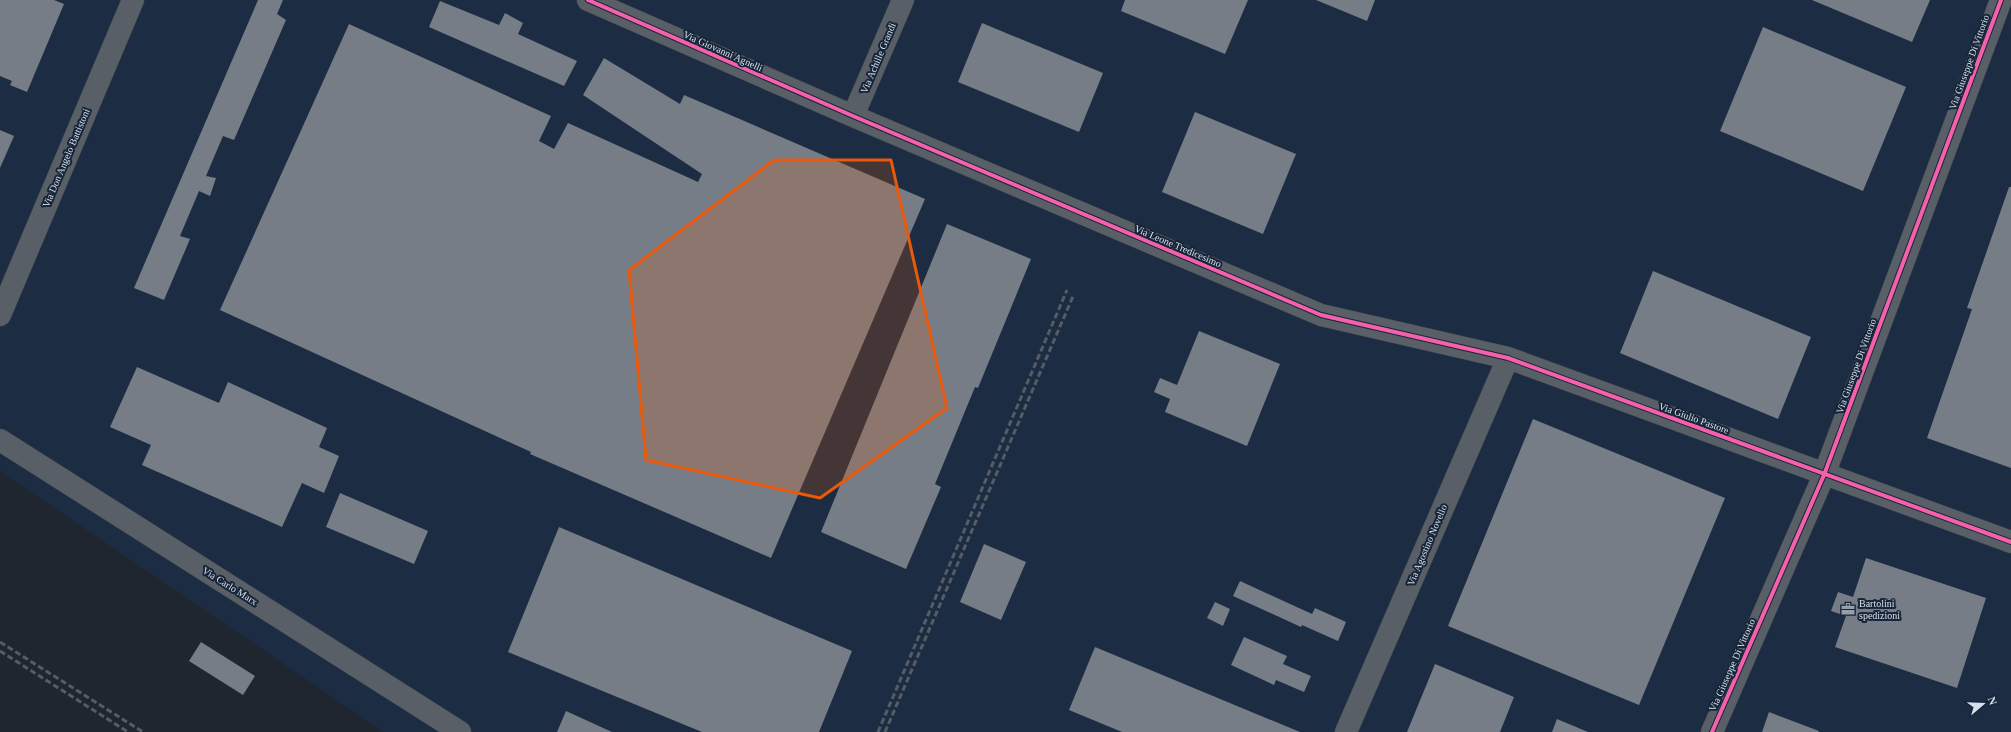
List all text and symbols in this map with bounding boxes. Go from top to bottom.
street label: Via Giuseppe Di Vittorio [1947,13,1991,111]
street label: Via Achille Grandi [858,21,898,95]
street label: Via Giovanni Agnelli [682,29,764,74]
street label: Via Don Angelo Battistoni [40,107,92,209]
street label: Via Leone Tredicesimo [1133,223,1223,269]
street label: Via Giuseppe Di Vittorio [1834,317,1878,415]
street label: Via Giulio Pastore [1657,400,1731,436]
street label: Via Agostino Novello [1405,503,1449,587]
street label: Via Carlo Marx [200,565,260,607]
place label: Bartolini spedizioni [1859,598,1900,621]
office icon: Bartolini spedizioni [1840,601,1856,617]
street label: Via Giuseppe Di Vittorio [1707,617,1757,713]
north arrow [1963,684,2003,724]
text: N [1985,695,1999,707]

